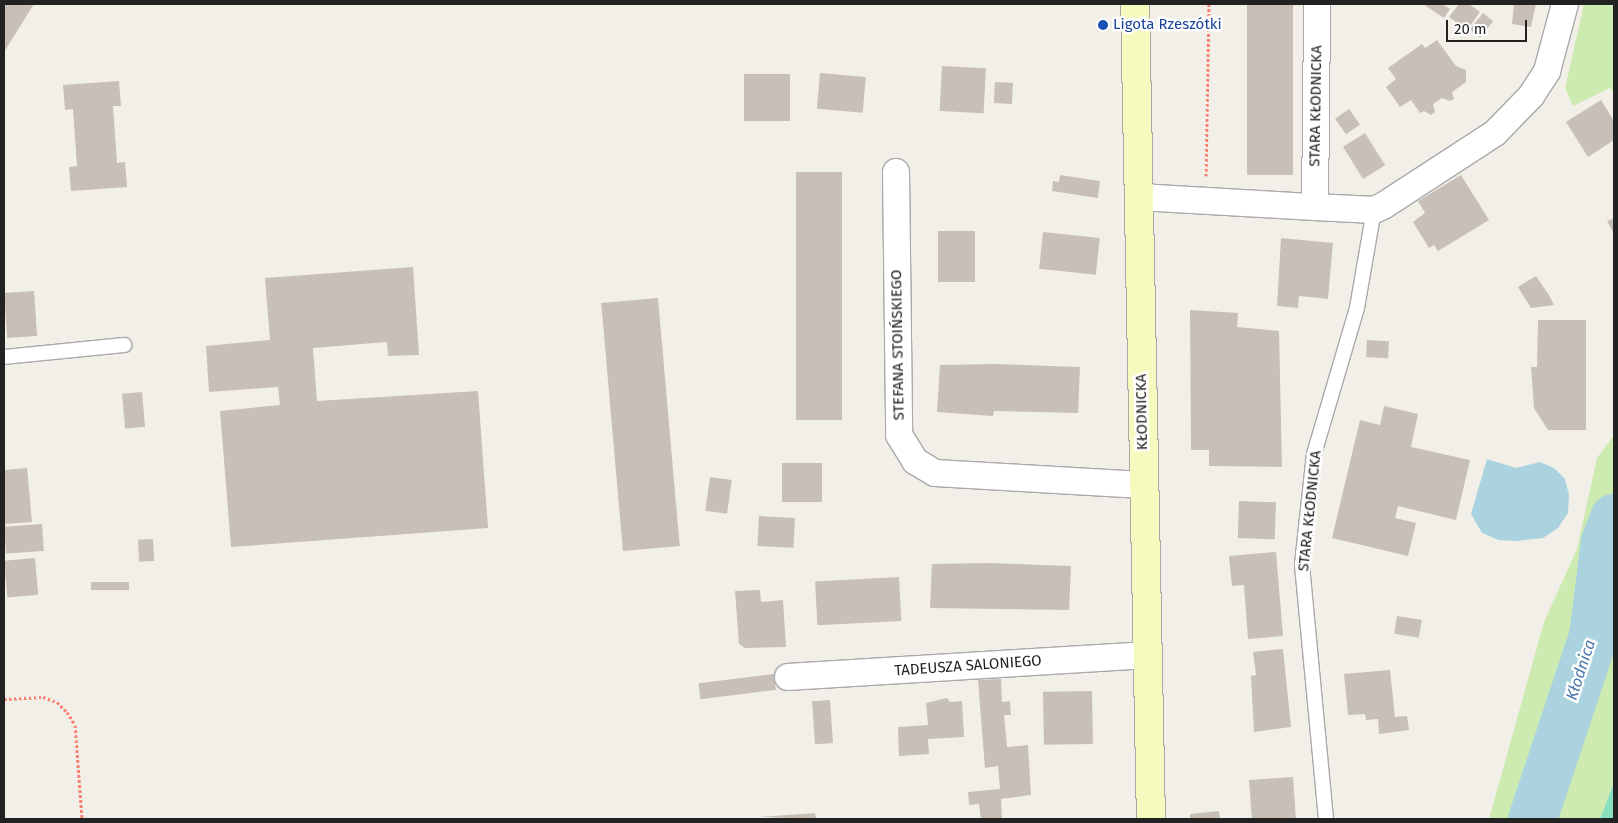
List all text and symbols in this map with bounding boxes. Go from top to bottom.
scale bar [1448,10,1529,42]
place label: Ligota Rzeszótki [1113,16,1222,34]
marker: Ligota Rzeszótki [1097,19,1109,31]
text: 20 m [1454,20,1487,38]
street label: STARA KŁODNICKA [1306,45,1326,167]
street label: STEFANA STOIŃSKIEGO [888,269,908,421]
street label: KŁODNICKA [1132,374,1152,450]
street label: STARA KŁODNICKA [1295,450,1325,572]
water label: Kłodnica [1562,637,1600,703]
street label: TADEUSZA SALONIEGO [894,652,1042,680]

